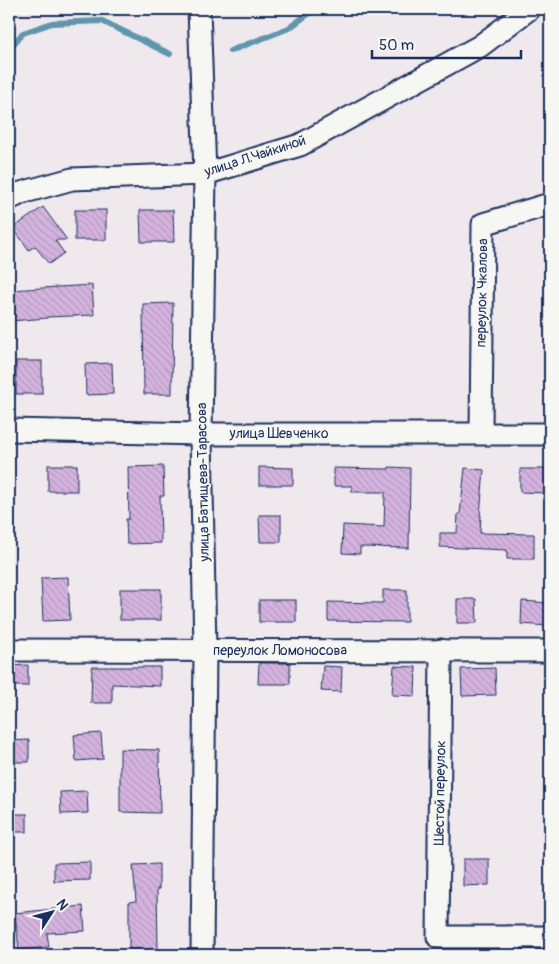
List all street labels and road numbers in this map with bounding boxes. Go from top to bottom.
street label: улица Л.Чайкиной [201,132,308,181]
street label: переулок Чкалова [473,238,491,348]
street label: улица Батищева-Тарасова [193,402,213,563]
street label: улица Шевченко [229,425,329,442]
street label: переулок Ломоносова [213,642,347,659]
street label: Шестой переулок [431,740,449,846]

